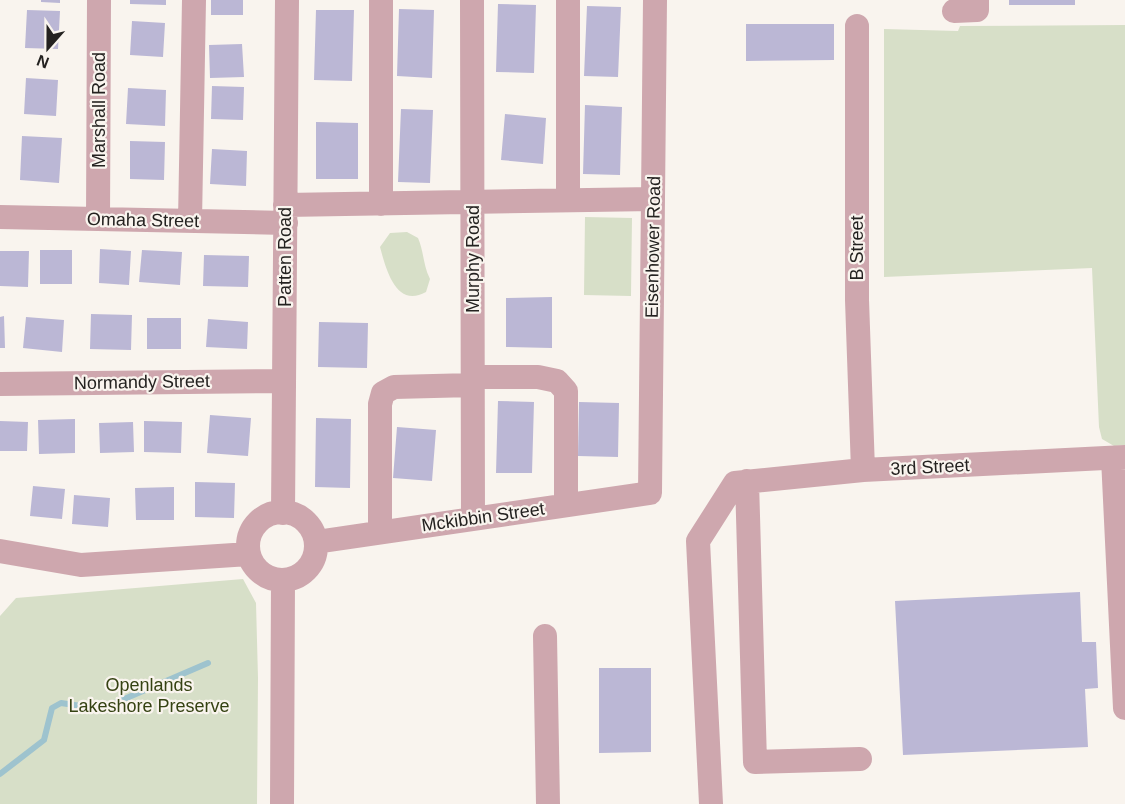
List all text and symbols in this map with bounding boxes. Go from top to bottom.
north arrow [18,18,78,78]
text: N [34,52,51,72]
street label: Marshall Road [89,52,109,168]
street label: Eisenhower Road [642,176,664,318]
street label: Murphy Road [463,205,483,313]
street label: Patten Road [275,207,295,307]
street label: Omaha Street [87,209,199,231]
street label: B Street [847,215,867,281]
street label: Normandy Street [74,371,210,393]
street label: 3rd Street [890,455,970,479]
street label: Mckibbin Street [420,498,546,536]
park label: Openlands Lakeshore Preserve [68,675,230,716]

